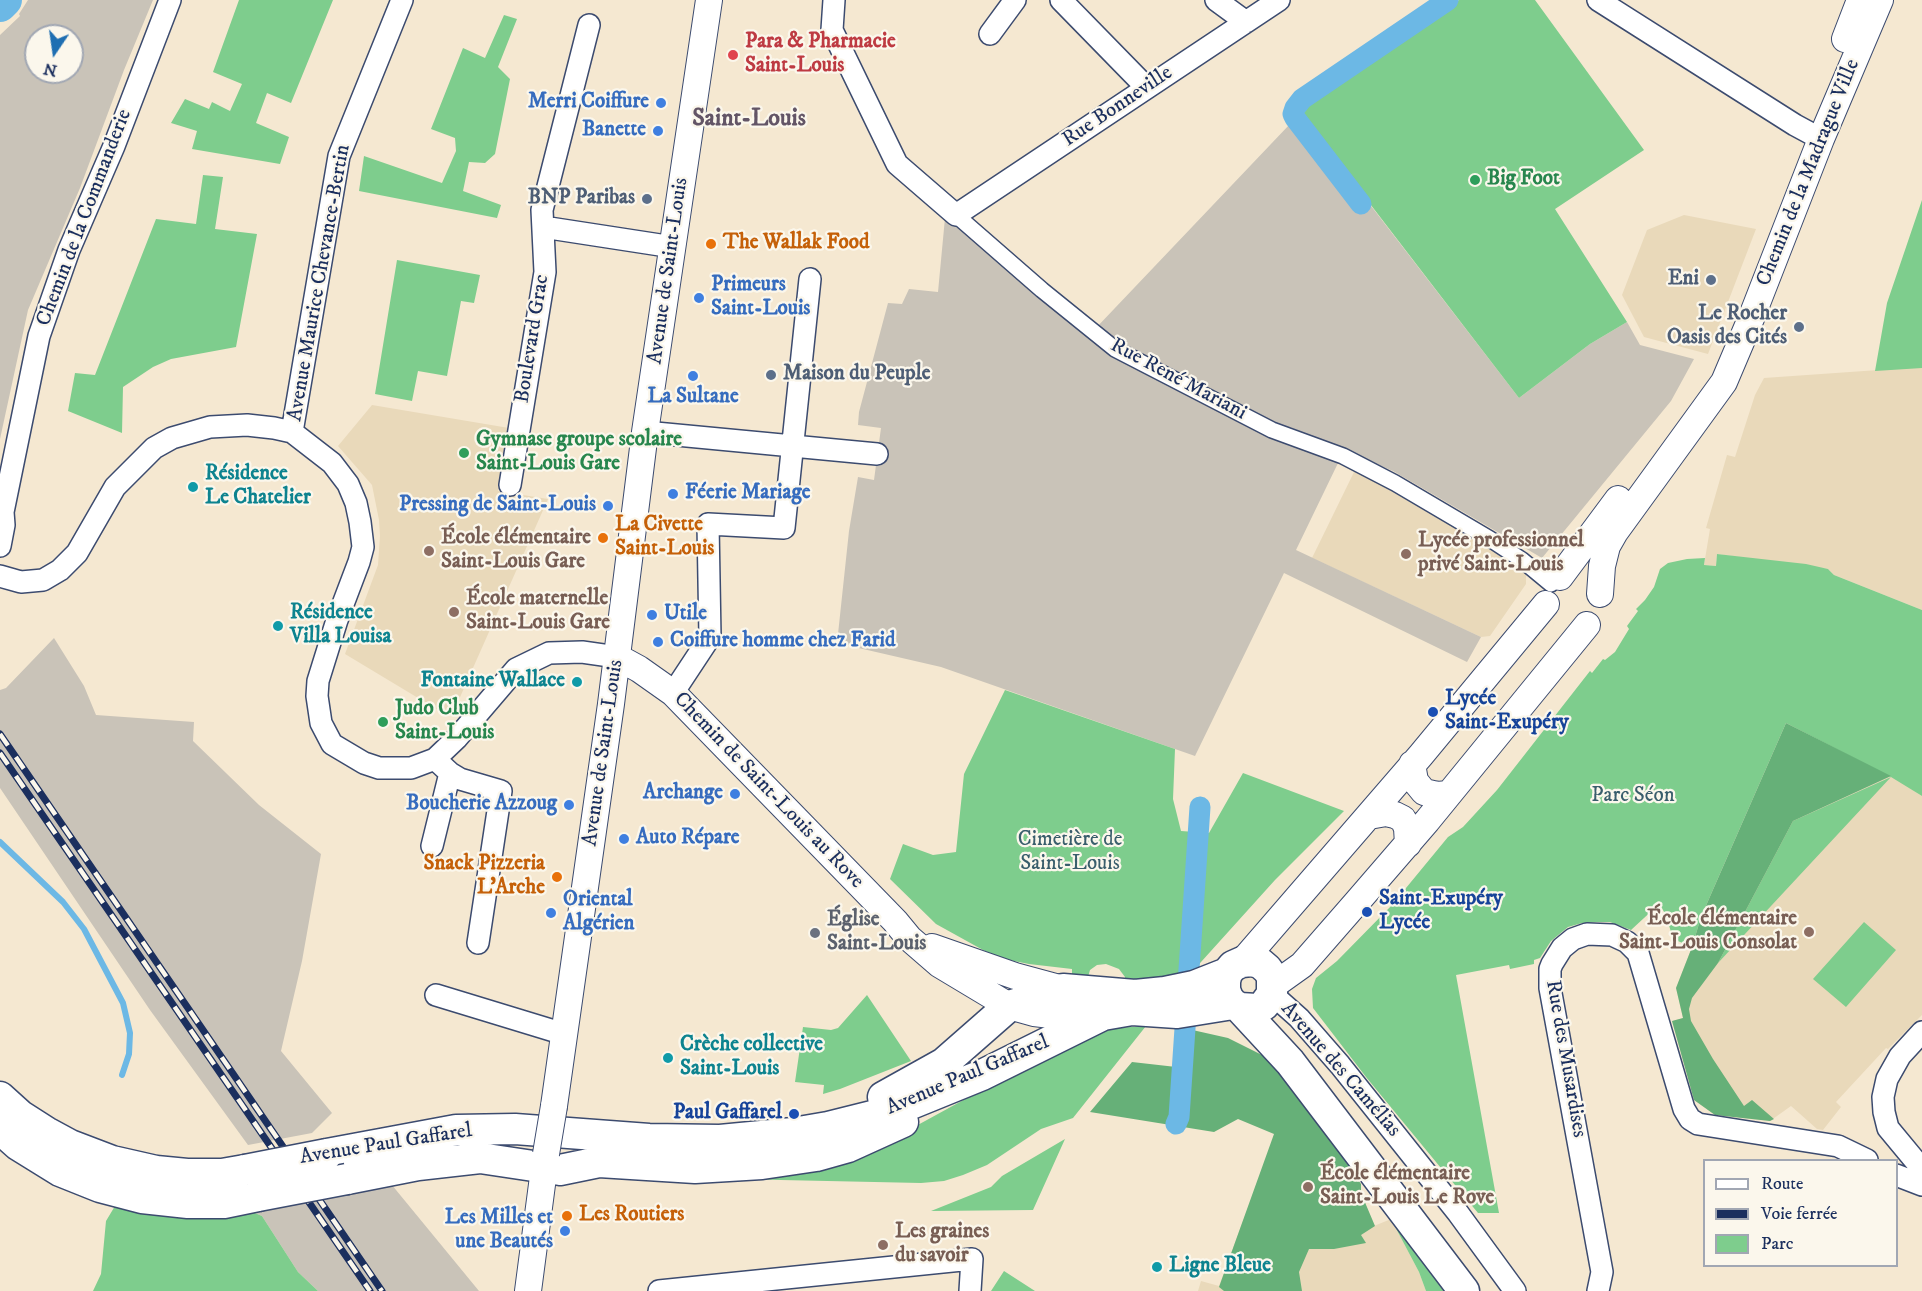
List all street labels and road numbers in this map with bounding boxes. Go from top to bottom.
street label: Chemin de la Madrague Ville [1752,56,1866,290]
street label: Rue Bonneville [1058,61,1178,153]
street label: Chemin de la Commanderie [32,106,138,330]
street label: Avenue Maurice Chevance-Bertin [283,143,357,423]
street label: Avenue de Saint-Louis [643,176,695,366]
street label: Boulevard Grac [510,273,556,405]
street label: Rue René Mariani [1106,334,1250,426]
street label: Avenue de Saint-Louis [578,658,630,848]
street label: Chemin de Saint-Louis au Rove [667,688,869,894]
street label: Rue des Musardises [1539,978,1591,1140]
street label: Avenue des Camélias [1275,997,1405,1143]
street label: Avenue Paul Gaffarel [883,1030,1053,1122]
street label: Avenue Paul Gaffarel [298,1119,474,1171]

